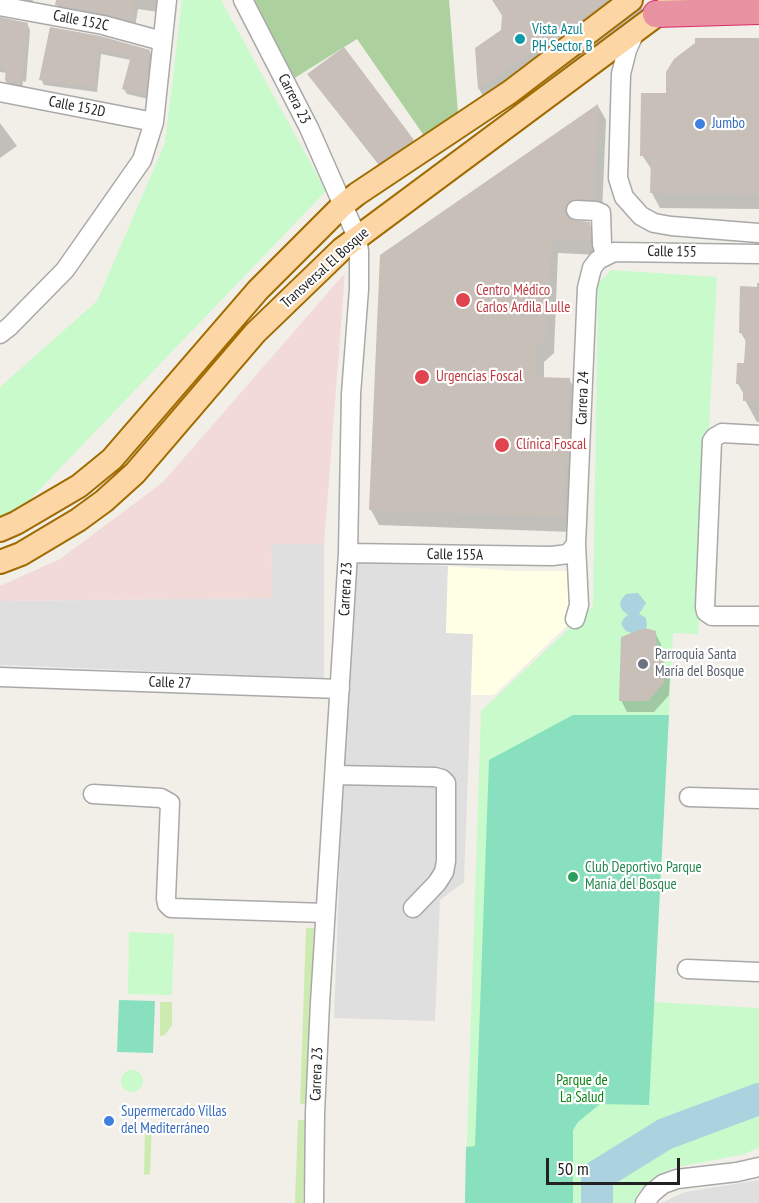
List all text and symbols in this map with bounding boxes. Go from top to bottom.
street label: Calle 152C [52,7,110,35]
place label: Vista Azul PH Sector B [532,21,593,56]
marker: Vista Azul PH Sector B [513,32,527,46]
street label: Carrera 23 [274,71,314,127]
street label: Calle 152D [47,93,107,121]
place label: Jumbo [712,115,745,133]
marker: Jumbo [693,117,707,131]
street label: Transversal El Bosque [277,224,373,312]
street label: Calle 155 [647,243,697,261]
place label: Centro Médico Carlos Ardila Lulle [476,282,570,317]
marker: Centro Médico Carlos Ardila Lulle [454,291,472,309]
marker: Urgencias Foscal [413,368,431,386]
place label: Urgencias Foscal [436,368,523,386]
street label: Carrera 24 [573,371,593,425]
marker: Clínica Foscal [493,436,511,454]
place label: Clínica Foscal [516,436,587,454]
street label: Calle 155A [427,546,483,564]
street label: Carrera 23 [336,562,356,616]
place label: Parroquia Santa María del Bosque [655,646,744,681]
marker: Parroquia Santa María del Bosque [636,657,650,671]
street label: Calle 27 [148,673,192,693]
place label: Club Deportivo Parque Manía del Bosque [585,859,702,894]
marker: Club Deportivo Parque Manía del Bosque [566,870,580,884]
street label: Carrera 23 [307,1047,327,1101]
park label: Parque de La Salud [556,1072,608,1107]
place label: Supermercado Villas del Mediterráneo [121,1103,227,1138]
marker: Supermercado Villas del Mediterráneo [102,1114,116,1128]
scale bar [549,1146,682,1184]
text: 50 m [557,1157,589,1180]

